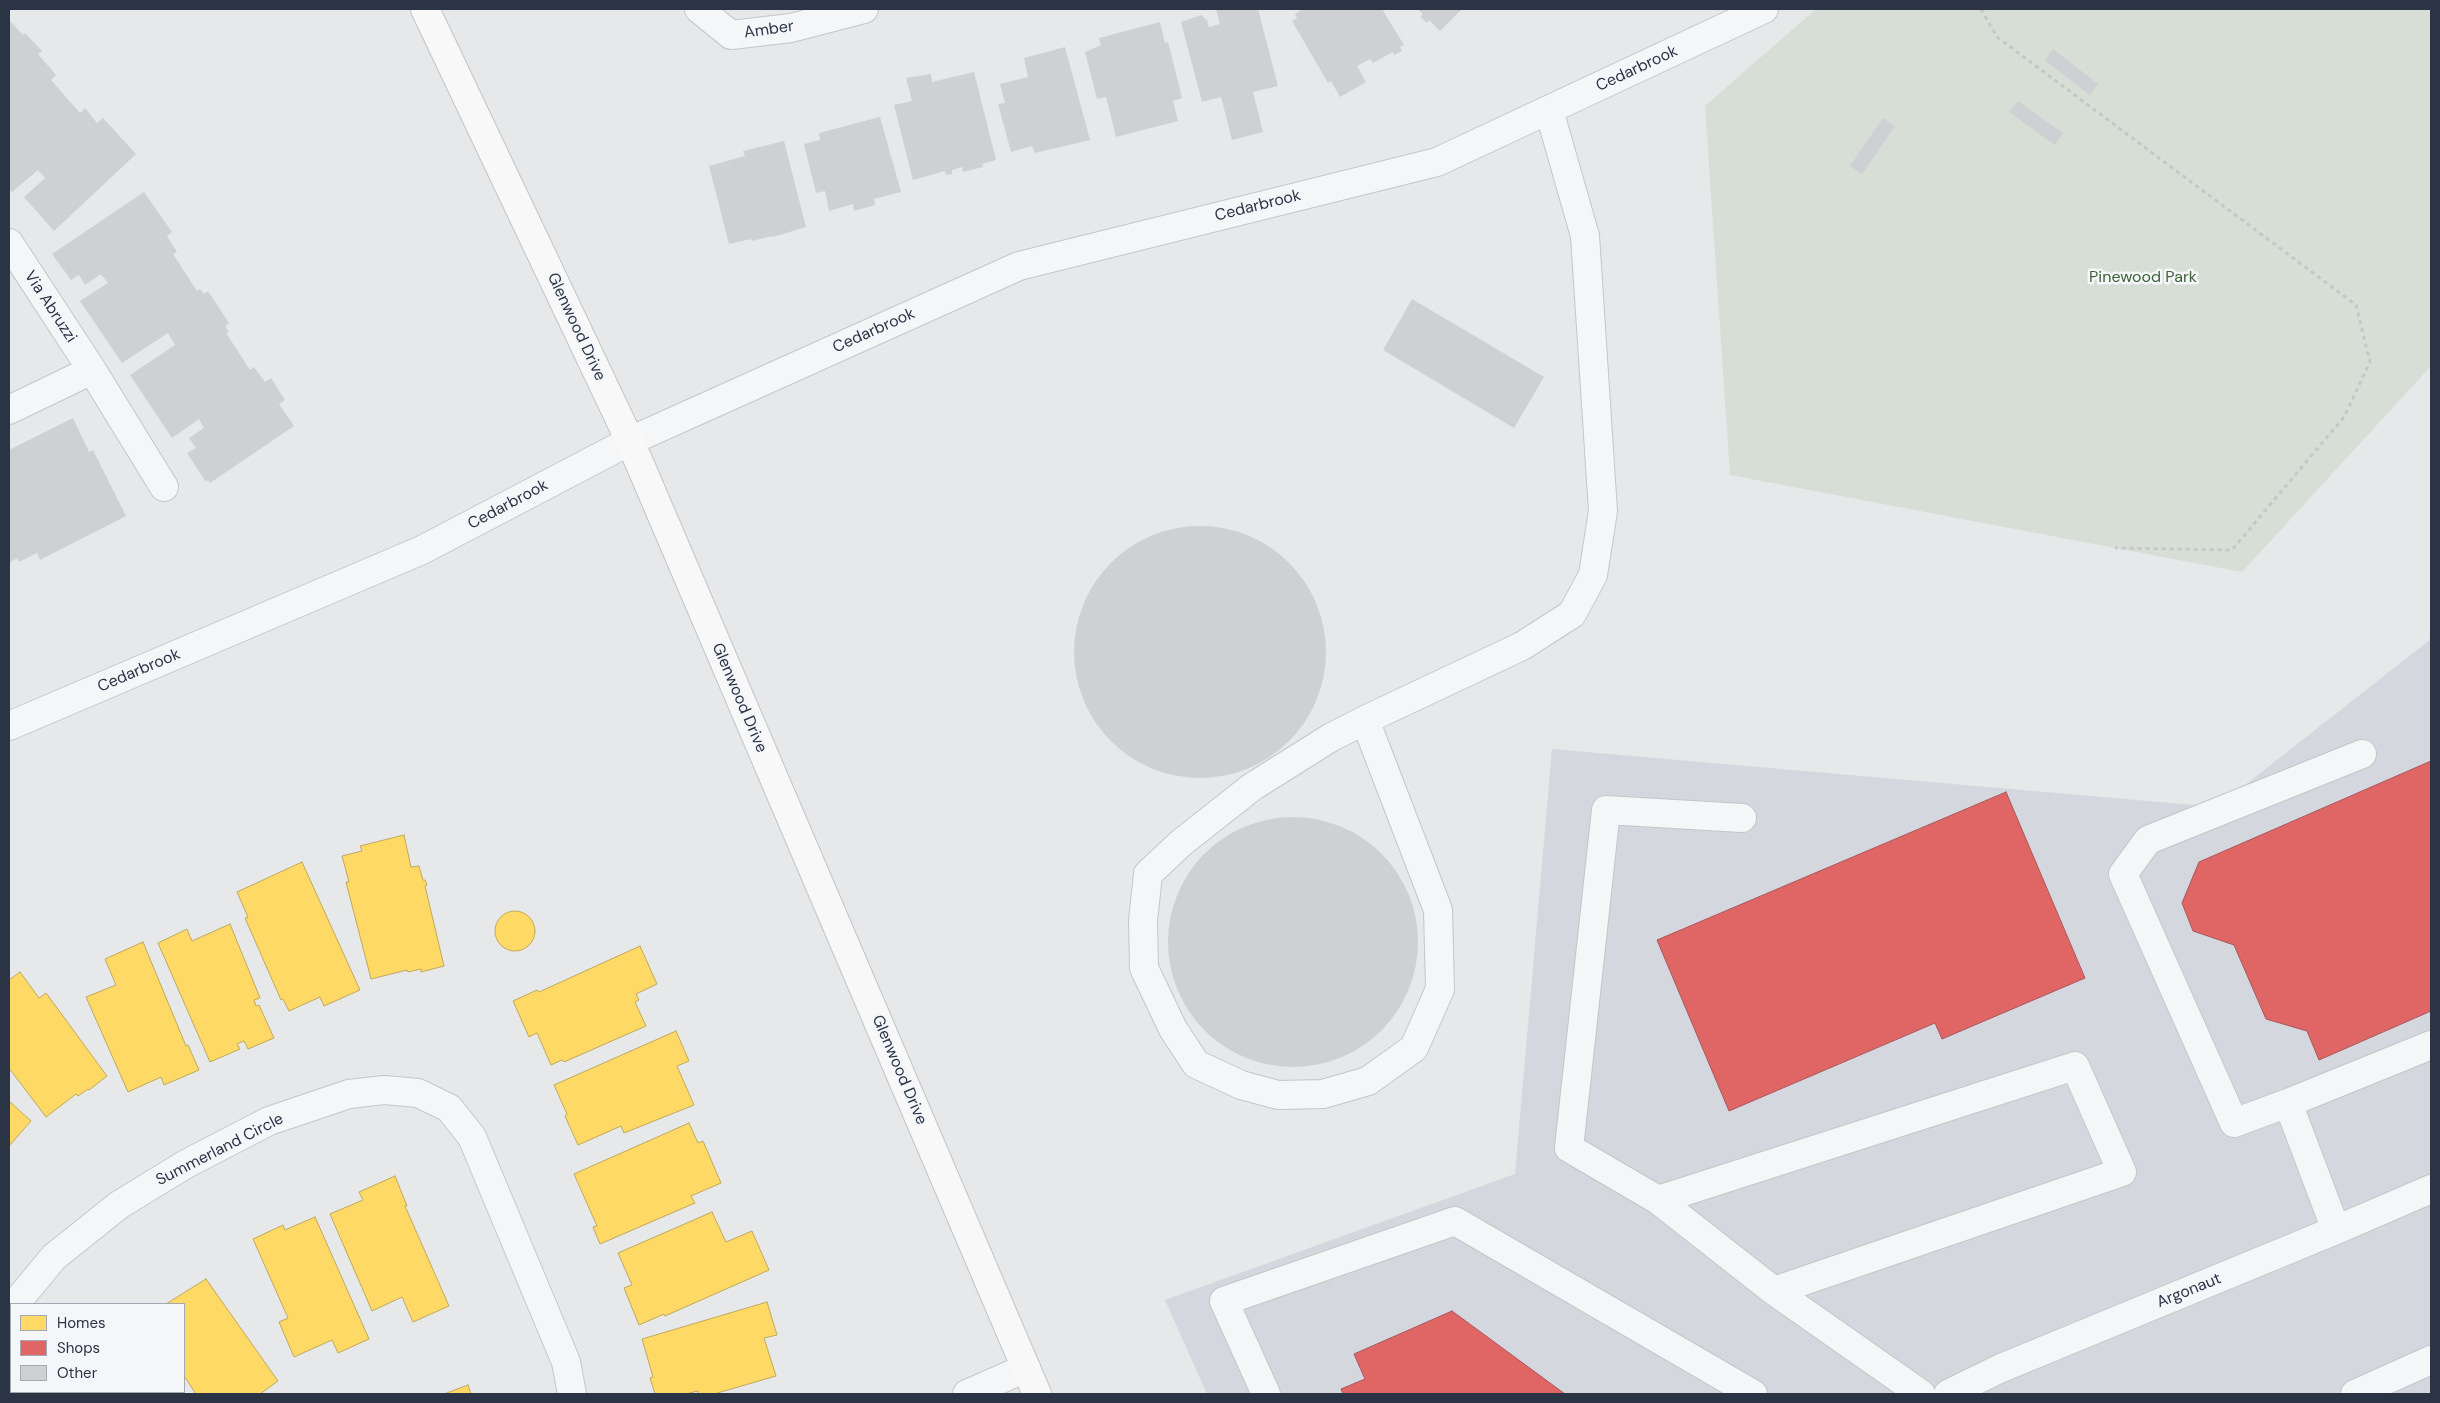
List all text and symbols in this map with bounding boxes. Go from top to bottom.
street label: Amber [743,17,795,43]
street label: Cedarbrook [1593,42,1681,96]
street label: Cedarbrook [1213,186,1303,226]
street label: Via Abruzzi [20,268,80,346]
park label: Pinewood Park [2089,268,2197,288]
street label: Glenwood Drive [543,270,609,384]
street label: Cedarbrook [830,304,918,358]
street label: Cedarbrook [465,476,551,534]
street label: Glenwood Drive [707,640,771,756]
street label: Cedarbrook [95,645,183,697]
street label: Glenwood Drive [867,1012,931,1128]
street label: Summerland Circle [153,1110,287,1190]
street label: Argonaut [2154,1269,2224,1313]
legend [10,1303,185,1393]
text: Homes [57,1313,106,1333]
text: Shops [57,1338,100,1358]
text: Other [57,1363,97,1383]

